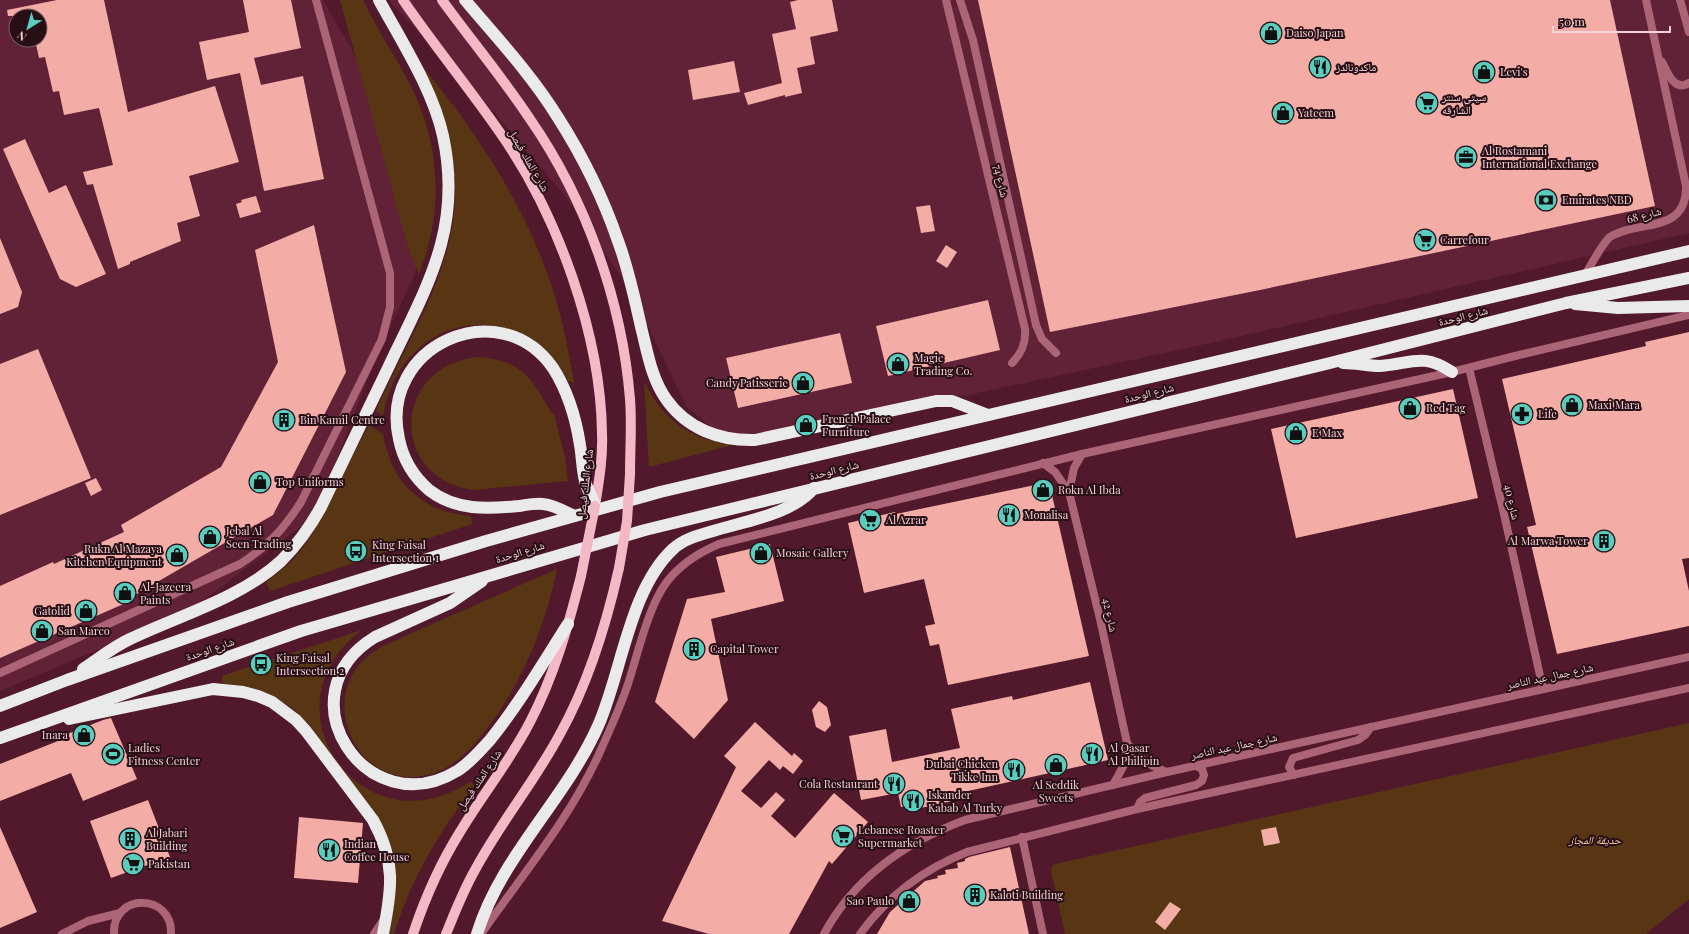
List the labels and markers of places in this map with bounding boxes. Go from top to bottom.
shop icon: Daiso Japan [1258,20,1284,46]
place label: Daiso Japan [1286,25,1344,40]
restaurant icon: ماكدونالدز [1307,54,1333,80]
place label: ماكدونالدز [1335,59,1376,74]
shop icon: Levi's [1471,59,1497,85]
place label: Levi's [1500,64,1528,79]
place label: سيتي سنتر الشارقه [1441,89,1486,117]
supermarket icon: سيتي سنتر الشارقه [1414,90,1440,116]
shop icon: Yateem [1270,100,1296,126]
place label: Yateem [1297,105,1334,120]
place label: Al Rostamani International Exchange [1481,143,1597,171]
office icon: Al Rostamani International Exchange [1453,144,1479,170]
bank icon: Emirates NBD [1533,187,1559,213]
place label: Emirates NBD [1562,192,1632,207]
supermarket icon: Carrefour [1412,227,1438,253]
place label: Carrefour [1440,232,1489,247]
place label: Magic Trading Co. [914,350,972,378]
shop icon: Magic Trading Co. [885,351,911,377]
shop icon: Candy Patisserie [790,370,816,396]
place label: Candy Patisserie [706,375,788,390]
shop icon: Maxi Mara [1559,392,1585,418]
shop icon: Red Tag [1397,395,1423,421]
place label: Maxi Mara [1588,397,1641,412]
place label: Red Tag [1426,400,1466,415]
pharmacy icon: Life [1509,401,1535,427]
place label: Life [1538,406,1557,421]
building icon: Bin Kamil Centre [271,407,297,433]
place label: French Palace Furniture [822,411,891,439]
place label: Bin Kamil Centre [300,412,385,427]
shop icon: French Palace Furniture [793,412,819,438]
shop icon: E Max [1283,420,1309,446]
place label: E Max [1312,425,1342,440]
shop icon: Top Uniforms [247,469,273,495]
place label: Top Uniforms [276,474,344,489]
shop icon: Rokn Al Ibda [1030,477,1056,503]
place label: Rokn Al Ibda [1058,482,1121,497]
restaurant icon: Monalisa [996,502,1022,528]
supermarket icon: Al Azrar [857,507,883,533]
place label: Monalisa [1024,507,1069,522]
place label: Al Azrar [885,512,926,527]
place label: Jebal Al Seen Trading [225,523,291,551]
shop icon: Jebal Al Seen Trading [197,524,223,550]
building icon: Al Marwa Tower [1591,528,1617,554]
place label: Al Marwa Tower [1507,533,1588,548]
place label: King Faisal Intersection 1 [372,537,439,565]
bus stop icon: King Faisal Intersection 1 [343,538,369,564]
shop icon: Mosaic Gallery [748,540,774,566]
place label: Rukn Al Mazaya Kitchen Equipment [66,541,163,569]
shop icon: Rukn Al Mazaya Kitchen Equipment [164,542,190,568]
place label: Mosaic Gallery [776,545,849,560]
place label: Al-Jazeera Paints [139,579,192,607]
shop icon: Al-Jazeera Paints [112,580,138,606]
shop icon: Gatolid [73,598,99,624]
place label: Gatolid [34,603,71,618]
shop icon: San Marco [29,618,55,644]
place label: San Marco [58,623,110,638]
building icon: Capital Tower [681,636,707,662]
place label: Capital Tower [710,641,779,656]
place label: King Faisal Intersection 2 [276,650,344,678]
bus stop icon: King Faisal Intersection 2 [248,651,274,677]
shop icon: Inara [71,722,97,748]
place label: Inara [42,727,69,742]
place label: Ladies Fitness Center [128,740,200,768]
place label: Al Qasar Al Philipin [1107,740,1160,768]
sports icon: Ladies Fitness Center [100,741,126,767]
restaurant icon: Al Qasar Al Philipin [1079,741,1105,767]
shop icon: Al Seddik Sweets [1043,752,1069,778]
place label: Dubai Chicken Tikke Inn [926,756,998,784]
restaurant icon: Dubai Chicken Tikke Inn [1001,757,1027,783]
restaurant icon: Cola Restaurant [881,771,907,797]
place label: Cola Restaurant [799,776,878,791]
place label: Al Seddik Sweets [1032,777,1079,805]
place label: Iskander Kabab Al Turky [928,787,1003,815]
restaurant icon: Iskander Kabab Al Turky [900,788,926,814]
place label: Lebanese Roaster Supermarket [858,822,945,850]
supermarket icon: Lebanese Roaster Supermarket [830,823,856,849]
place label: Al Jabari Building [145,825,188,853]
building icon: Al Jabari Building [117,826,143,852]
place label: Indian Coffee House [344,836,410,864]
restaurant icon: Indian Coffee House [316,837,342,863]
supermarket icon: Pakistan [120,851,146,877]
place label: Pakistan [148,856,190,871]
building icon: Kaloti Building [962,882,988,908]
place label: Kaloti Building [990,887,1063,902]
shop icon: Sao Paulo [896,888,922,914]
place label: Sao Paulo [847,893,894,908]

